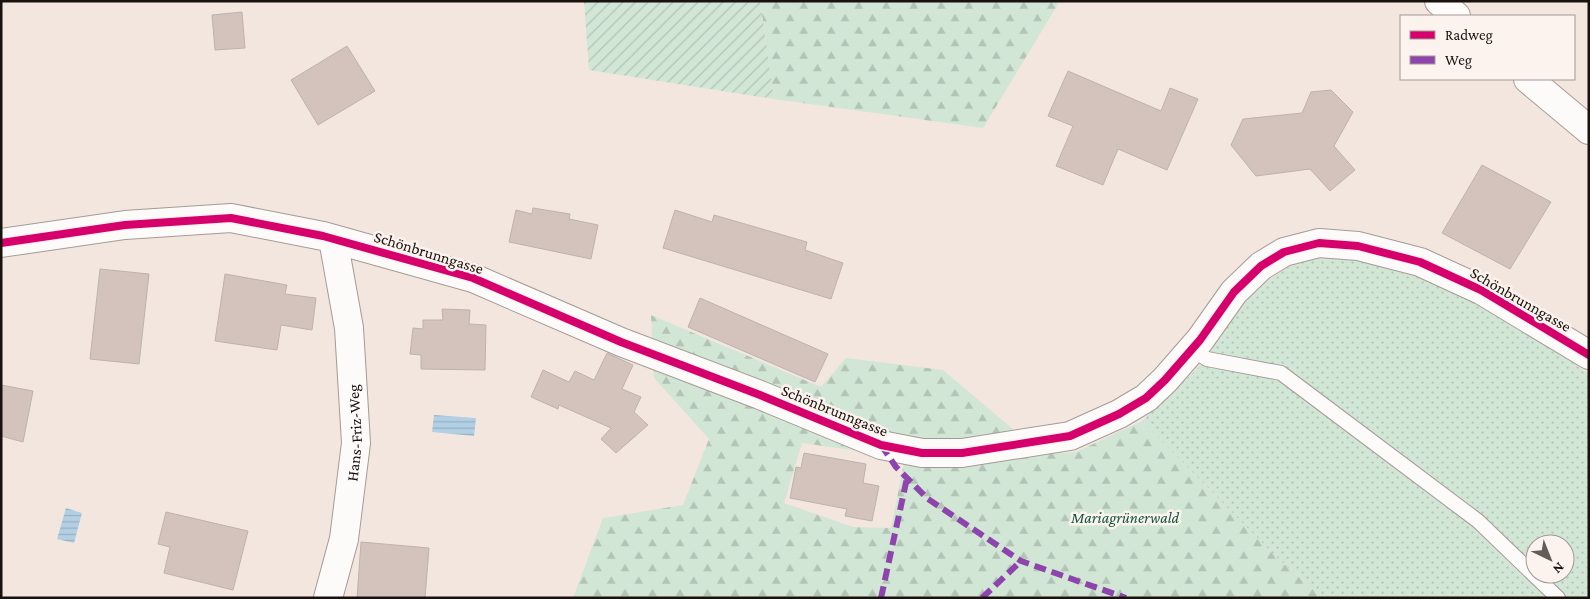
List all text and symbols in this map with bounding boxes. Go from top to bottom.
legend [1400,15,1575,80]
text: Radweg [1445,27,1493,44]
text: Weg [1445,52,1472,69]
street label: Schönbrunngasse [372,228,486,278]
street label: Schönbrunngasse [1467,264,1574,336]
street label: Schönbrunngasse [779,381,891,441]
street label: Hans-Friz-Weg [343,383,365,482]
park label: Mariagrünerwald [1070,509,1180,527]
north arrow [1525,534,1575,584]
text: N [1550,559,1568,578]

